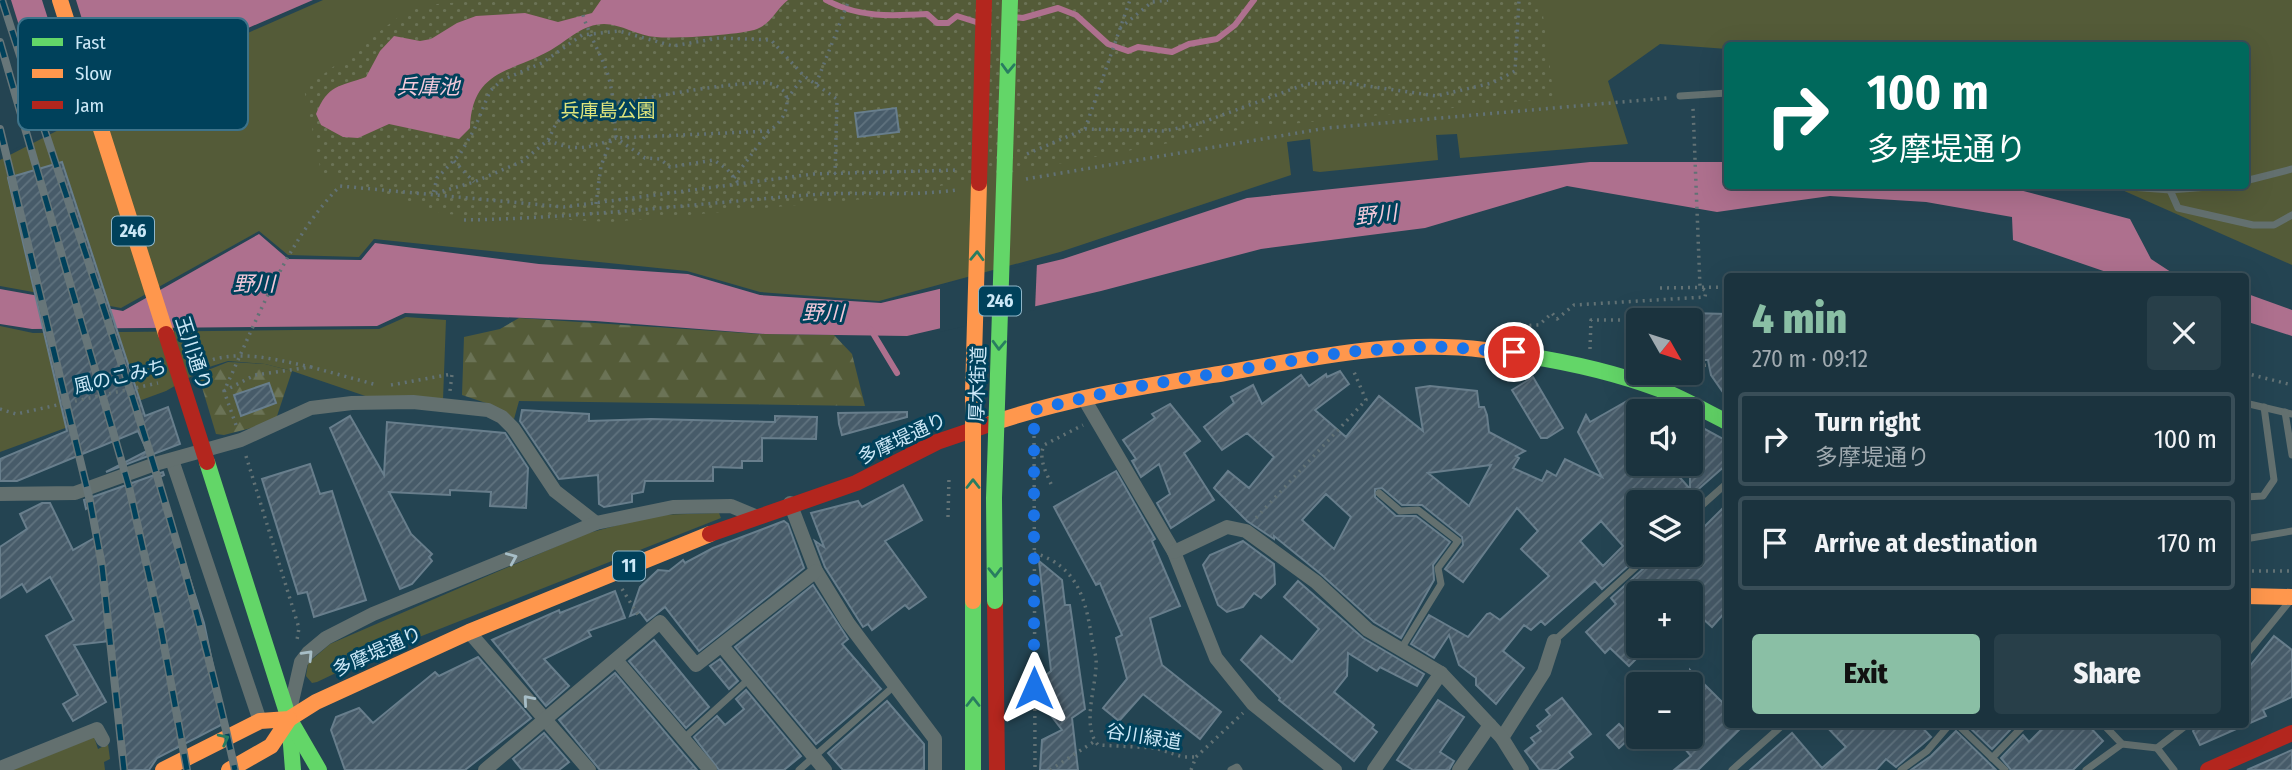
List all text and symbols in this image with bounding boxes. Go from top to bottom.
legend [18,18,248,130]
text: Fast [75,31,106,54]
text: Slow [75,62,112,85]
one-way arrow [1000,63,1015,74]
text: 100 m [1867,63,1989,122]
icon: right [1752,70,1843,161]
water label: 兵庫池 [397,74,461,100]
text: Jam [75,94,104,117]
park label: 兵庫島公園 [560,99,656,122]
text: 多摩堤通り [1867,130,2027,168]
water label: 野川 [1354,200,1400,230]
road number: 246 [112,216,154,246]
one-way arrow [970,250,985,261]
water label: 野川 [233,271,277,297]
road number: 246 [979,286,1021,316]
text: 4 min [1752,294,1847,344]
button: close [2147,296,2221,370]
water label: 野川 [802,300,846,326]
north arrow [1626,308,1703,385]
map controls [1626,308,1703,749]
street label: 玉川通り [171,313,216,393]
pin [1484,322,1544,382]
icon: arrive [1495,333,1533,371]
one-way arrow [991,340,1007,350]
text: 270 m · 09:12 [1752,345,1868,373]
street label: 厚木街道 [965,346,990,422]
street label: 風のこみち [71,355,169,398]
button: sound [1626,399,1703,476]
text: Turn right [1815,407,1921,438]
street label: 多摩堤通り [854,408,950,469]
icon: right [1756,420,1794,458]
text: 100 m [2154,424,2217,455]
text: 多摩堤通り [1815,443,1930,471]
one-way arrow [965,478,981,488]
button: layers [1626,490,1703,567]
icon: arrive [1756,524,1794,562]
text: Arrive at destination [1815,528,2038,559]
text: 170 m [2157,528,2217,559]
one-way arrow [505,552,517,566]
road number: 11 [613,552,645,580]
one-way arrow [987,567,1003,578]
button: + [1626,581,1703,658]
street label: 多摩堤通り [329,622,425,681]
button: Exit [1752,634,1980,714]
button: Share [1994,634,2221,714]
one-way arrow [300,650,313,663]
position arrow [997,651,1071,725]
button: − [1626,672,1703,749]
one-way arrow [524,695,536,708]
one-way arrow [965,696,981,707]
street label: 谷川緑道 [1105,719,1183,754]
one-way arrow [217,734,229,748]

